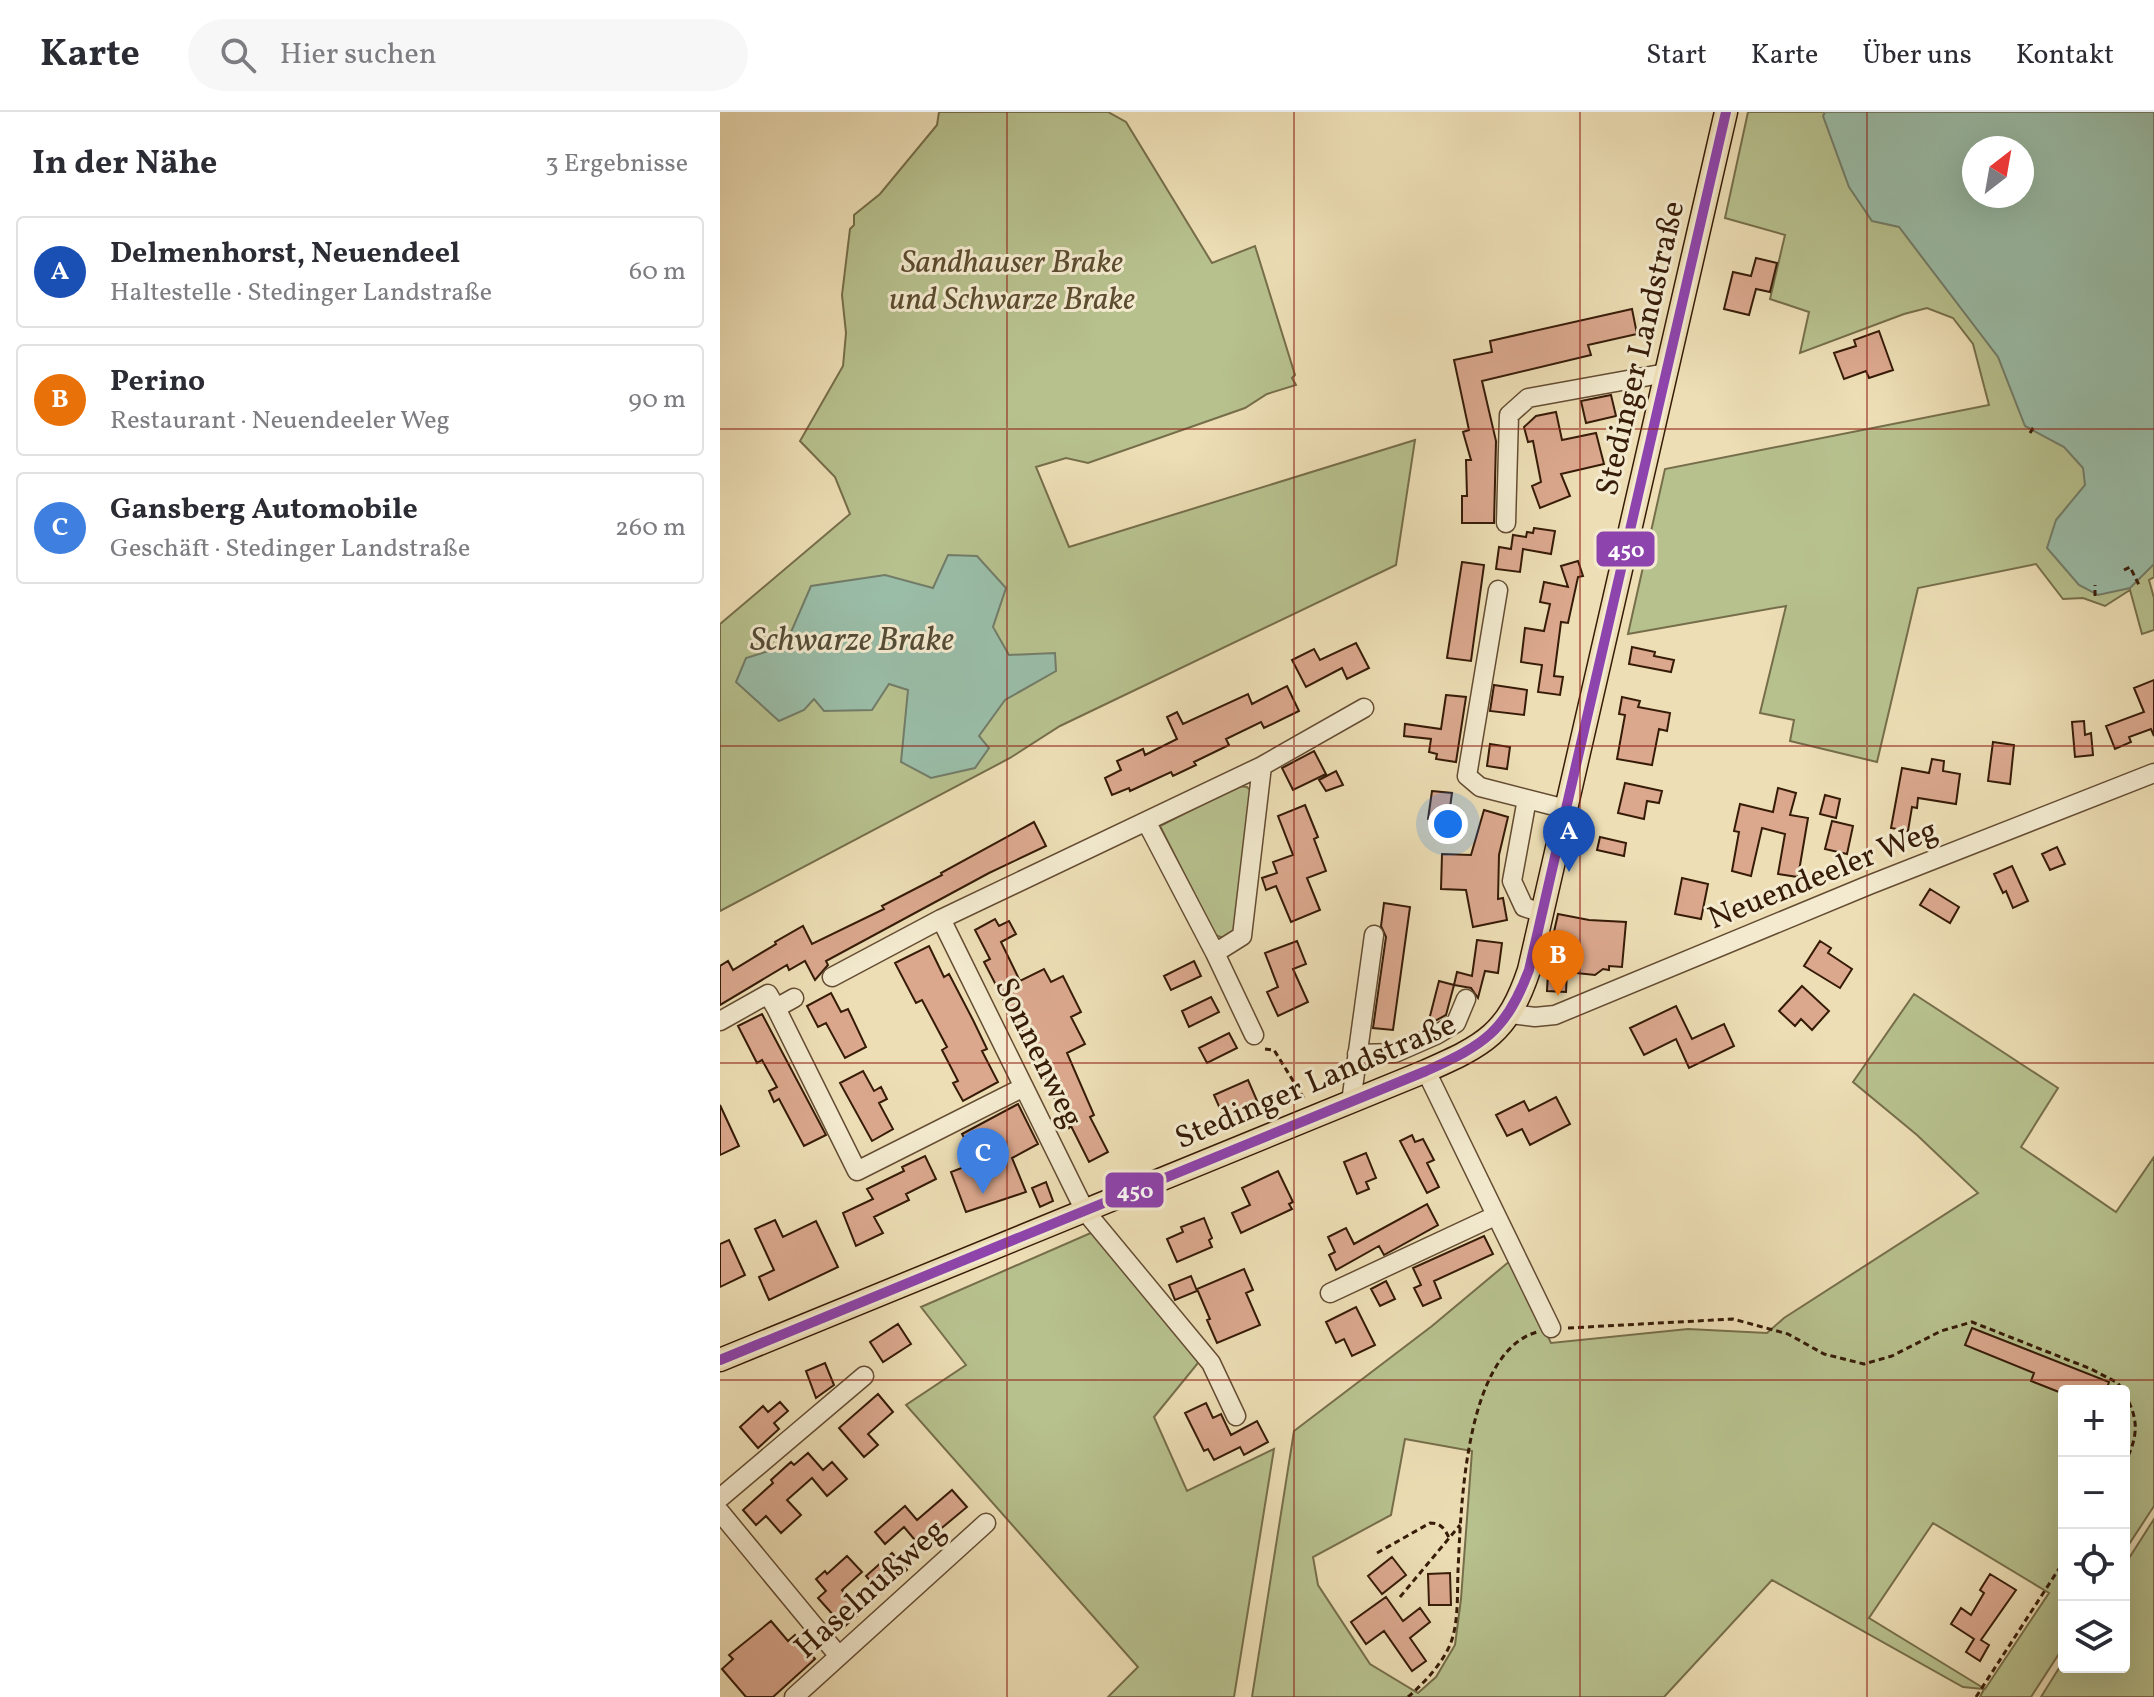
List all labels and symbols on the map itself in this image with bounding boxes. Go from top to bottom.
north arrow [1962,136,2034,208]
street label: Stedinger Landstraße [1587,197,1697,500]
park label: Sandhauser Brake und Schwarze Brake [889,242,1135,323]
line badge: 450 [1595,530,1656,568]
text: 450 [1608,536,1644,567]
water label: Schwarze Brake [750,618,955,665]
your location [1428,804,1468,844]
pin: A [1543,806,1595,872]
street label: Neuendeeler Weg [1702,810,1945,942]
pin: B [1532,930,1584,996]
street label: Sonnenweg [982,971,1093,1136]
street label: Stedinger Landstraße [1169,1004,1464,1162]
pin: C [957,1128,1009,1194]
line badge: 450 [1104,1171,1165,1209]
text: 450 [1117,1177,1153,1208]
street label: Haselnußweg [786,1510,956,1670]

